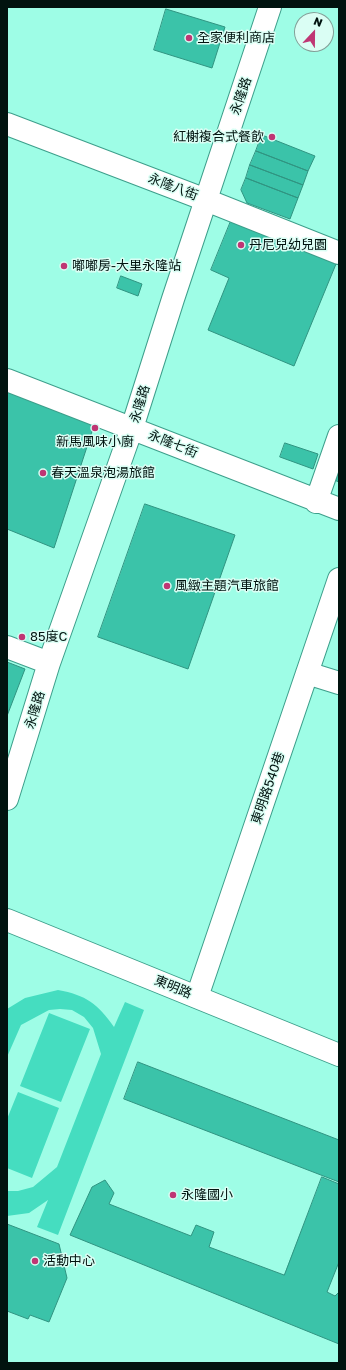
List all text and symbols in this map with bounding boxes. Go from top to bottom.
north arrow [294,12,334,52]
text: N [312,14,325,29]
place label: 全家便利商店 [197,30,275,46]
marker: 全家便利商店 [184,33,194,43]
street label: 永隆路 [227,75,255,117]
place label: 紅榭複合式餐飲 [173,129,264,145]
marker: 紅榭複合式餐飲 [267,132,277,142]
street label: 永隆八街 [146,170,200,204]
place label: 丹尼兒幼兒園 [249,237,327,253]
marker: 丹尼兒幼兒園 [236,240,246,250]
place label: 嘟嘟房-大里永隆站 [72,258,181,274]
marker: 嘟嘟房-大里永隆站 [59,261,69,271]
street label: 永隆路 [127,383,153,425]
marker: 新馬風味小廚 [90,423,100,433]
street label: 永隆七街 [146,427,200,461]
place label: 新馬風味小廚 [56,434,134,450]
place label: 春天溫泉泡湯旅館 [51,465,155,481]
marker: 春天溫泉泡湯旅館 [38,468,48,478]
place label: 風緻主題汽車旅館 [175,578,279,594]
marker: 風緻主題汽車旅館 [162,581,172,591]
place label: 85度C [30,629,67,645]
marker: 85度C [17,632,27,642]
street label: 永隆路 [22,689,48,731]
street label: 東明路540巷 [248,750,288,826]
street label: 東明路 [152,972,194,1002]
place label: 永隆國小 [181,1187,233,1203]
marker: 永隆國小 [168,1190,178,1200]
place label: 活動中心 [43,1253,95,1269]
marker: 活動中心 [30,1256,40,1266]

